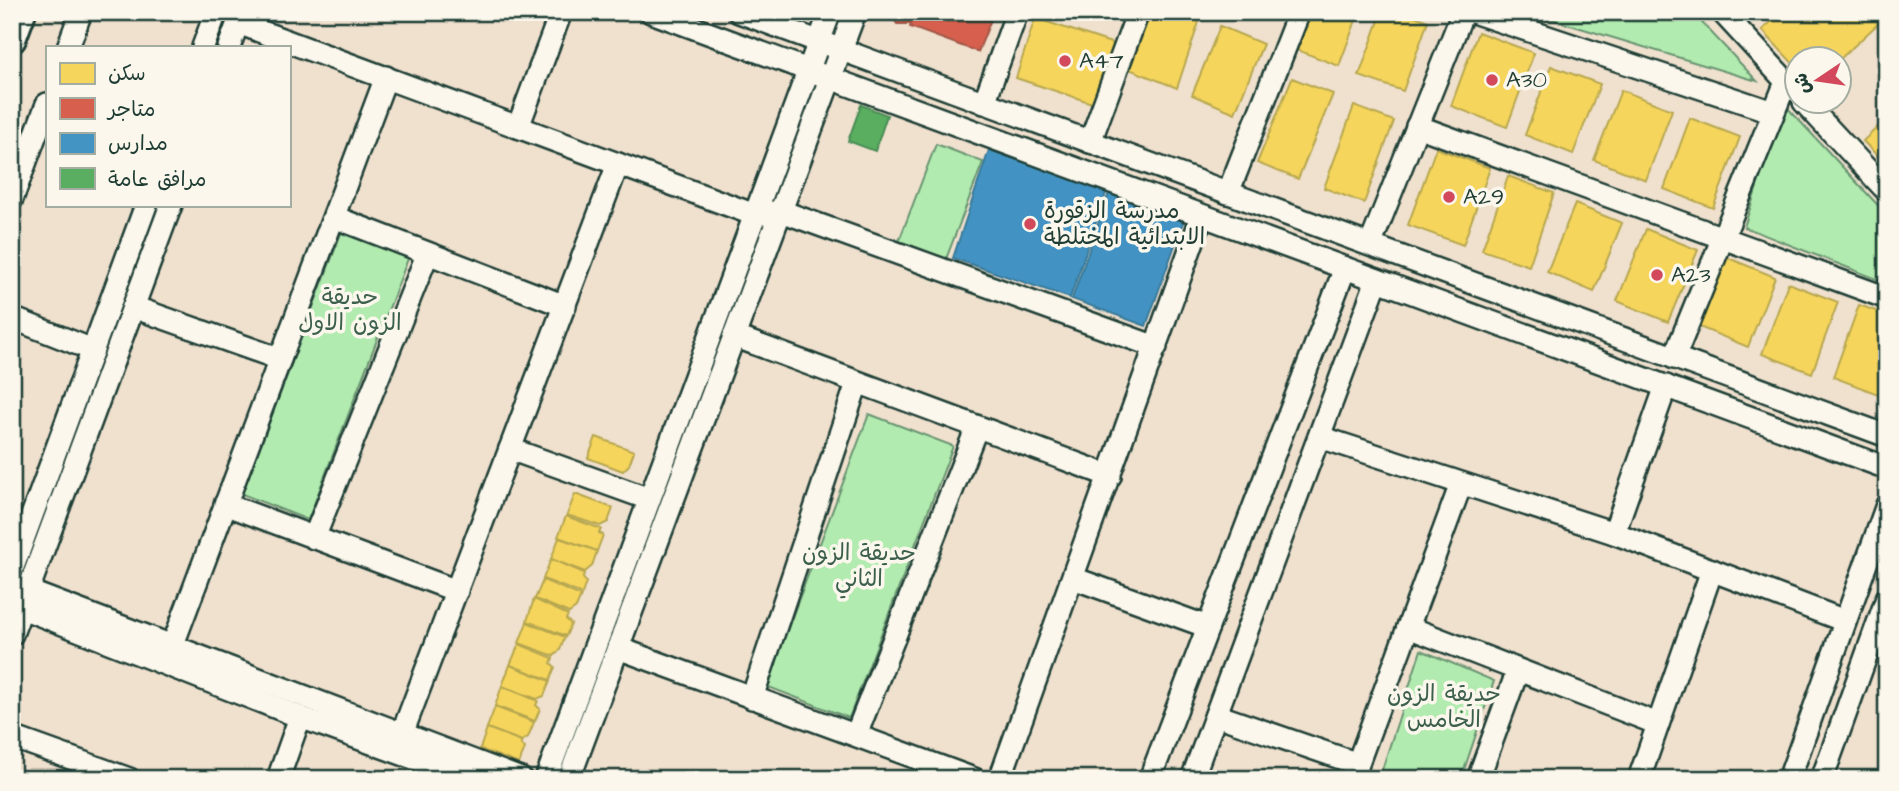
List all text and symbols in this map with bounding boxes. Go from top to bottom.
place label: A47 [1079,45,1124,77]
legend [46,46,290,206]
north arrow [1784,46,1854,116]
marker: A47 [1057,53,1073,69]
text: سكن [108,59,146,88]
place label: A30 [1506,64,1547,96]
text: ش [1787,70,1818,97]
marker: A30 [1484,72,1500,88]
text: متاجر [106,95,155,124]
text: مدارس [108,129,168,158]
text: مرافق عامة [108,165,207,194]
place label: A29 [1463,181,1504,213]
marker: A29 [1441,189,1457,205]
place label: مدرسة الزقورة الابتدائية المختلطة [1044,195,1205,253]
marker: مدرسة الزقورة الابتدائية المختلطة [1022,216,1038,232]
place label: A23 [1671,259,1711,291]
marker: A23 [1649,267,1665,283]
park label: حديقة الزون الاول [298,281,402,339]
park label: حديقة الزون الثاني [802,537,916,599]
park label: حديقة الزون الخامس [1387,678,1501,736]

